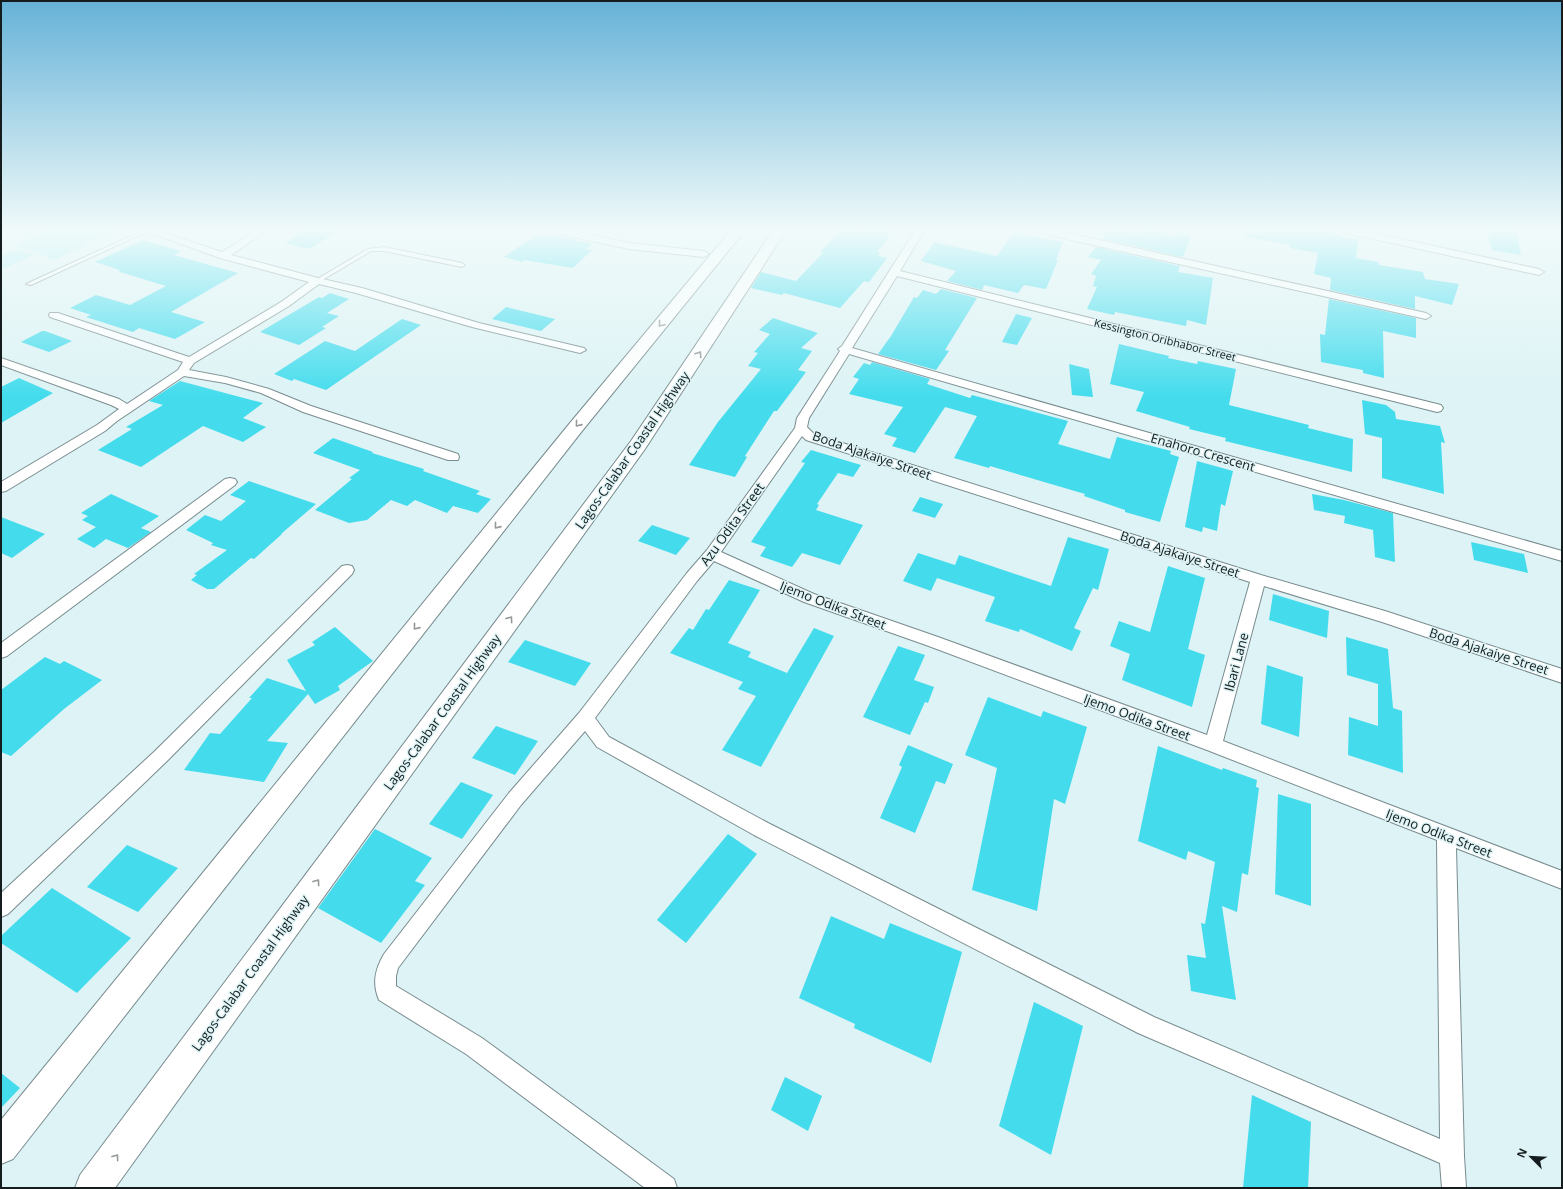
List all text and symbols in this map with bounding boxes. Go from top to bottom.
street label: Kessington Oribhabor Street [1093,315,1238,364]
one-way arrow [659,319,666,327]
one-way arrow [694,351,701,358]
street label: Lagos-Calabar Coastal Highway [571,367,694,532]
one-way arrow [576,420,583,427]
street label: Boda Ajakaiye Street [810,426,934,484]
street label: Enahoro Crescent [1149,428,1258,476]
street label: Azu Odita Street [696,479,768,569]
one-way arrow [495,521,502,528]
street label: Boda Ajakaiye Street [1118,526,1242,582]
street label: Ijemo Odika Street [777,576,889,634]
one-way arrow [505,617,512,624]
one-way arrow [414,623,421,630]
street label: Boda Ajakaiye Street [1427,623,1551,679]
street label: Lagos-Calabar Coastal Highway [379,630,505,794]
street label: Ibari Lane [1220,631,1252,693]
street label: Ijemo Odika Street [1081,689,1193,745]
street label: Ijemo Odika Street [1383,804,1495,862]
one-way arrow [312,880,319,887]
street label: Lagos-Calabar Coastal Highway [187,891,313,1055]
north arrow [1511,1137,1551,1177]
text: N [1513,1146,1530,1160]
one-way arrow [111,1154,118,1161]

